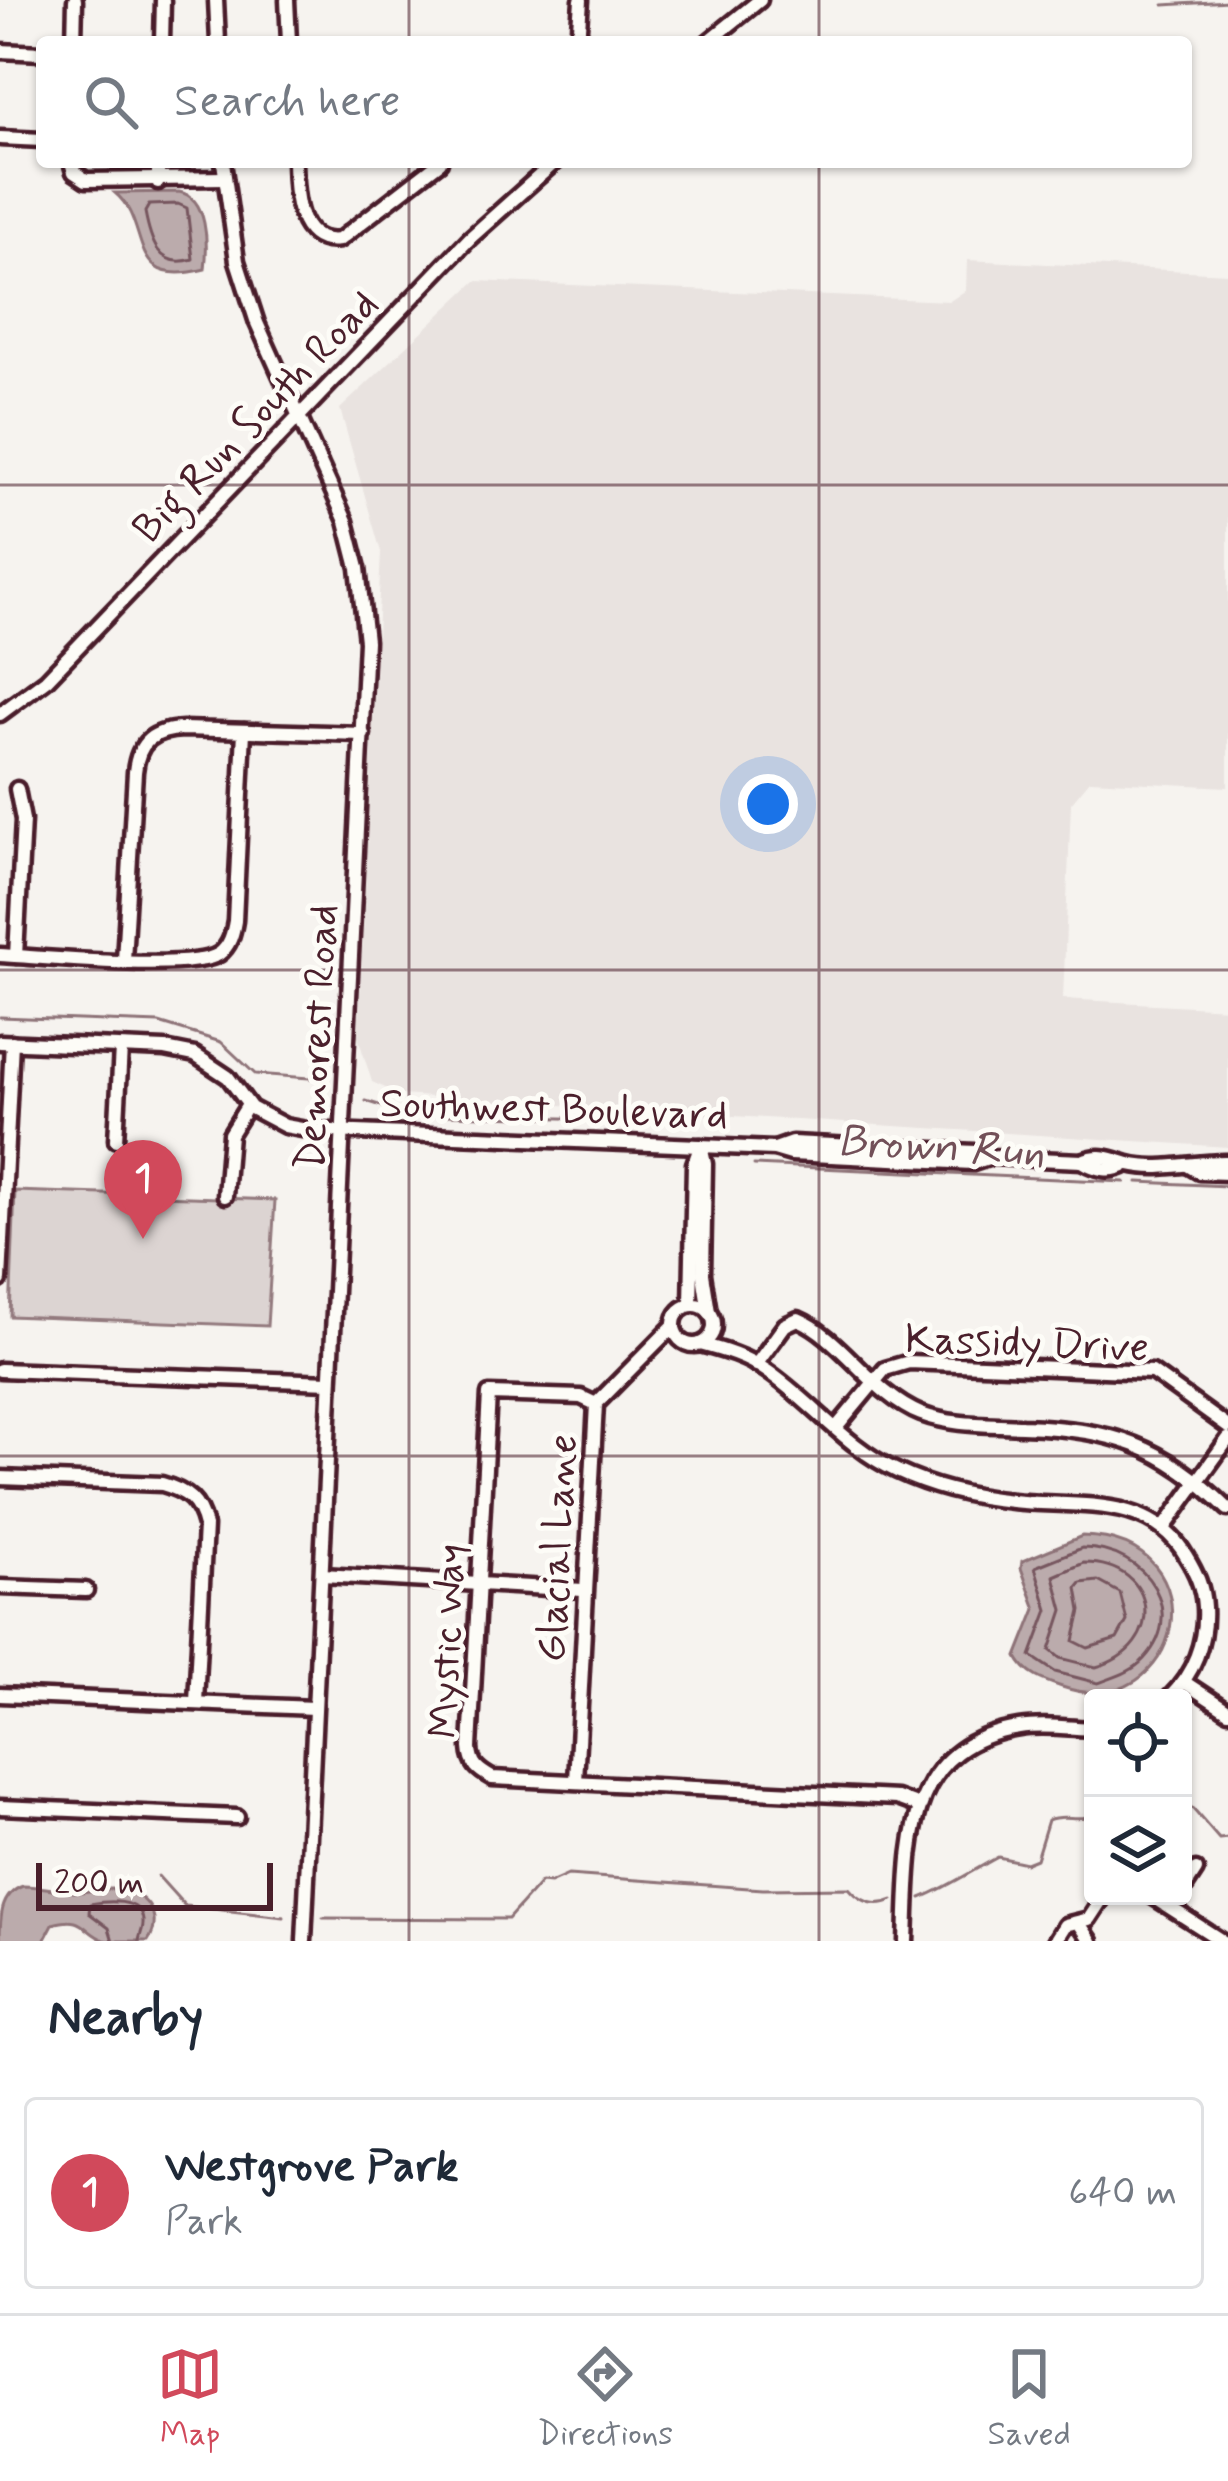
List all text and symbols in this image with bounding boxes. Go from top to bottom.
search box [36,36,1192,168]
icon: search [78,69,144,135]
text: Search here [174,73,401,132]
street label: Big Run South Road [121,279,395,559]
your location [738,774,798,834]
street label: Demorest Road [284,903,353,1171]
street label: Southwest Boulevard [379,1077,729,1144]
water label: Brown Run [835,1113,1046,1182]
pin: 1 [104,1140,182,1239]
street label: Kassidy Drive [904,1313,1150,1376]
street label: Glacial Lane [525,1433,592,1664]
street label: Mystic Way [418,1543,479,1740]
map controls [1084,1689,1192,1905]
button: locate [1084,1689,1192,1797]
button: layers [1084,1797,1192,1905]
scale bar [36,1857,273,1910]
text: 200 m [54,1862,144,1906]
text: Nearby [48,1986,203,2052]
text: Westgrove Park [165,2138,458,2197]
text: 1 [81,2168,99,2219]
text: 640 m [1068,2168,1177,2219]
text: Park [165,2197,243,2248]
tab: Map [157,2341,223,2457]
tab: Directions [537,2341,673,2457]
tab: Saved [987,2341,1071,2457]

